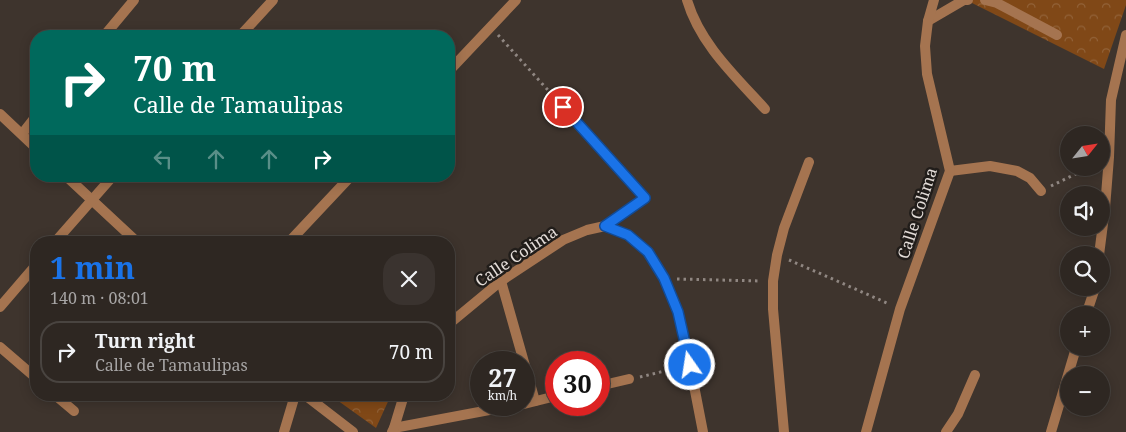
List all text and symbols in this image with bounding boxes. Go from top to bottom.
text: 70 m [133,44,216,91]
icon: right [50,50,115,115]
pin [542,86,584,128]
text: Calle de Tamaulipas [133,89,343,119]
icon: arrive [549,93,577,121]
north arrow [1060,126,1110,176]
map controls [1060,126,1110,416]
icon: left [149,145,177,173]
icon: ahead [202,145,230,173]
icon: ahead [255,145,283,173]
icon: right [308,145,336,173]
street label: Calle Colima [892,165,942,261]
button: sound [1060,186,1110,236]
street label: Calle Colima [471,220,561,292]
button: search [1060,246,1110,296]
text: 1 min [50,247,135,288]
button: close [383,253,435,305]
text: 140 m · 08:01 [50,287,149,309]
button: + [1060,306,1110,356]
text: Turn right [95,328,195,354]
icon: right [52,338,80,366]
position arrow [663,338,715,390]
text: 70 m [389,339,433,365]
speed limit sign: 30 [545,351,610,416]
text: Calle de Tamaulipas [95,354,248,376]
text: 27 [488,360,517,394]
button: − [1060,366,1110,416]
text: km/h [488,387,517,404]

